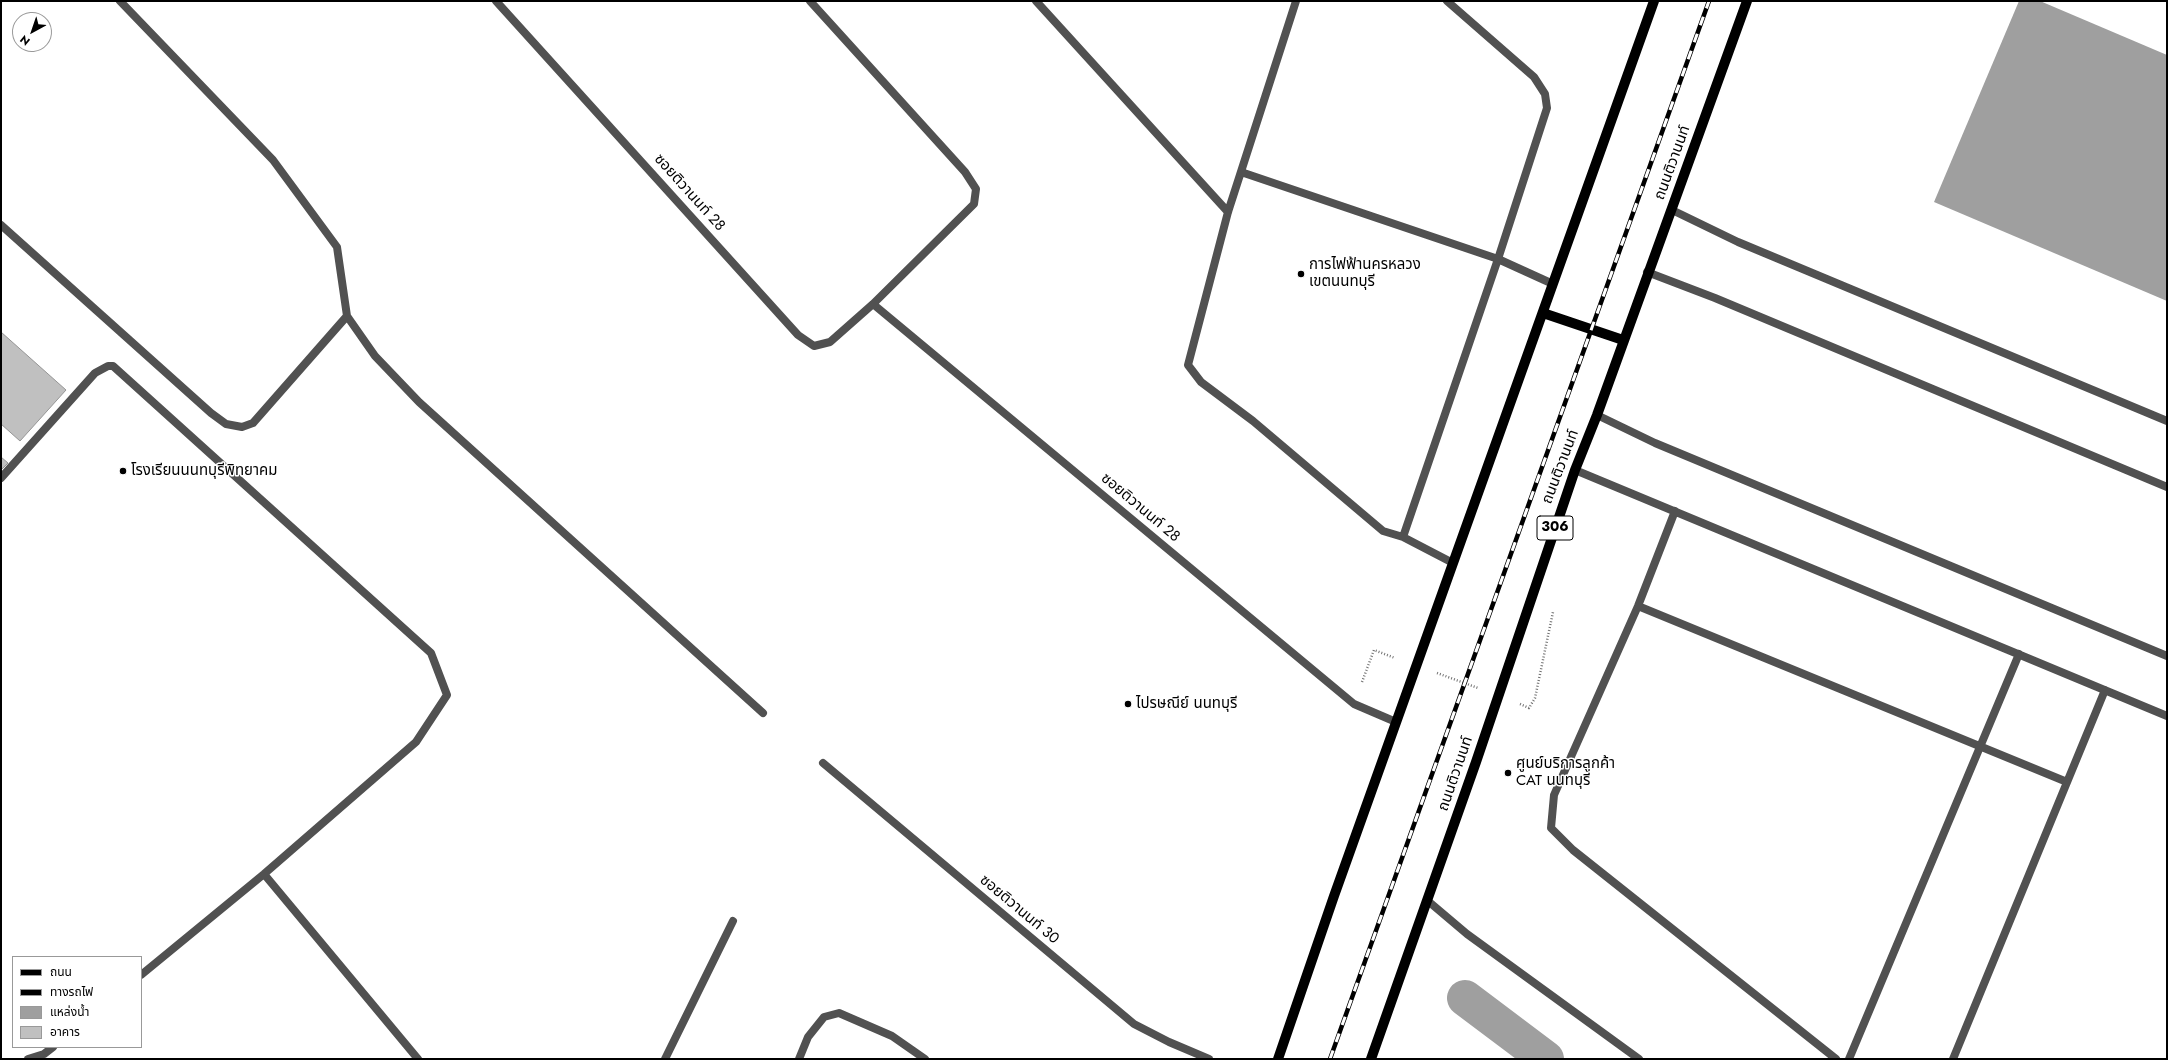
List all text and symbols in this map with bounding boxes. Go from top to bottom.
north arrow [12,12,52,52]
text: N [16,31,33,49]
street label: ถนนติวานนท์ [1651,123,1695,203]
street label: ซอยติวานนท์ 28 [650,151,728,235]
place label: การไฟฟ้านครหลวง เขตนนทบุรี [1309,256,1421,291]
marker: การไฟฟ้านครหลวง เขตนนทบุรี [1296,269,1306,279]
street label: ถนนติวานนท์ [1539,427,1583,507]
place label: โรงเรียนนนทบุรีพิทยาคม [131,462,277,480]
marker: โรงเรียนนนทบุรีพิทยาคม [118,466,128,476]
street label: ซอยติวานนท์ 28 [1097,470,1183,546]
road number: 306 [1537,516,1573,540]
place label: ไปรษณีย์ นนทบุรี [1136,695,1237,713]
marker: ไปรษณีย์ นนทบุรี [1123,699,1133,709]
street label: ถนนติวานนท์ [1435,734,1477,814]
place label: ศูนย์บริการลูกค้า CAT นนทบุรี [1516,755,1615,790]
marker: ศูนย์บริการลูกค้า CAT นนทบุรี [1503,768,1513,778]
street label: ซอยติวานนท์ 30 [976,872,1062,948]
legend [12,956,142,1048]
text: ถนน [50,963,72,981]
text: ทางรถไฟ [50,983,93,1001]
text: แหล่งน้ำ [50,1003,89,1021]
text: อาคาร [50,1023,80,1041]

